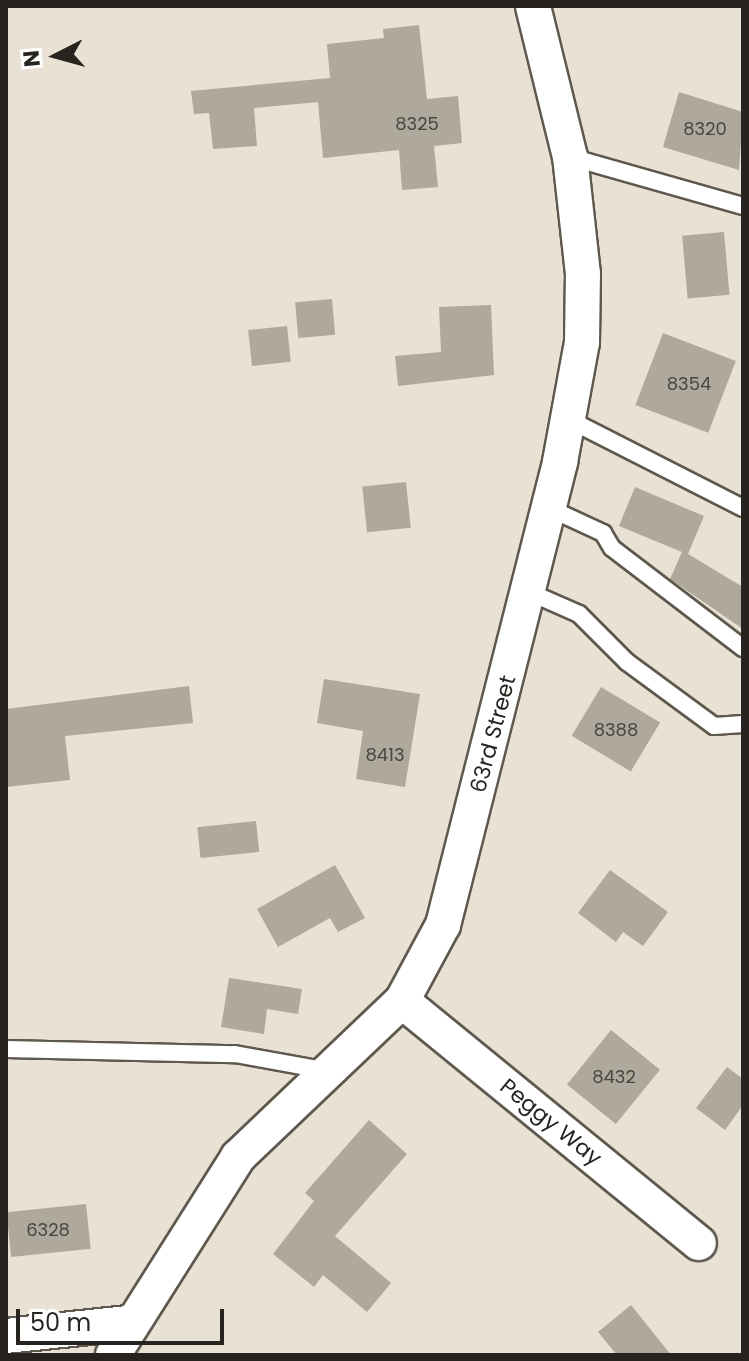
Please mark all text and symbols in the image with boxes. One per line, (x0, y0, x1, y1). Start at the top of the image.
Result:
north arrow (16, 16, 96, 96)
text: N (15, 49, 48, 68)
house number: 8325 (395, 113, 439, 135)
house number: 8320 (683, 118, 727, 140)
house number: 8354 (667, 373, 711, 395)
street label: 63rd Street (465, 672, 521, 796)
house number: 8388 (594, 719, 638, 741)
house number: 8413 (365, 744, 405, 766)
house number: 8432 (592, 1066, 636, 1088)
street label: Peggy Way (495, 1073, 607, 1171)
house number: 6328 (26, 1219, 70, 1241)
scale bar (20, 1293, 228, 1343)
text: 50 m (30, 1306, 91, 1339)

